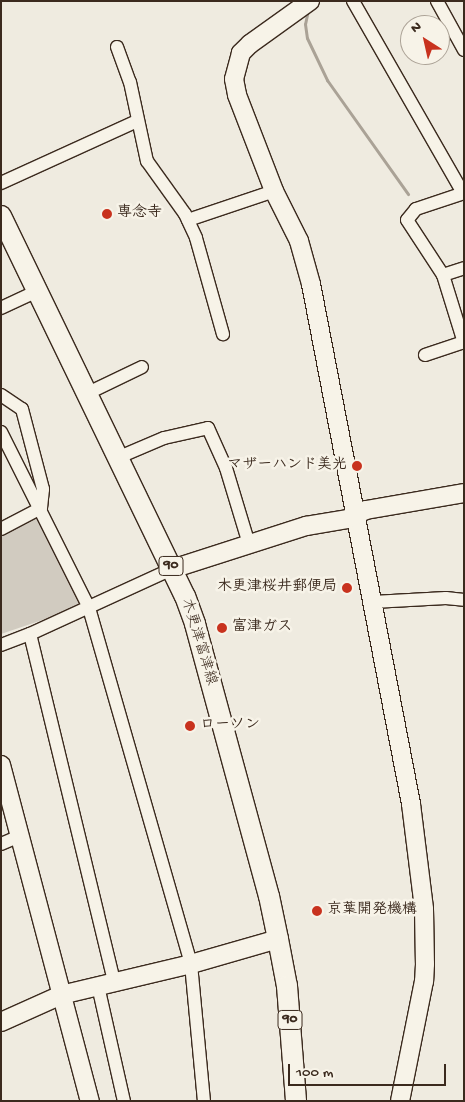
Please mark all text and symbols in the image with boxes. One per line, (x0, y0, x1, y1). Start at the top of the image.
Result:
north arrow (400, 15, 450, 65)
text: N (408, 19, 425, 38)
place label: 専念寺 (117, 205, 162, 223)
marker: 専念寺 (101, 208, 113, 220)
place label: マザーハンド美光 (227, 457, 347, 475)
marker: マザーハンド美光 (351, 460, 363, 472)
road number: 90 (158, 554, 184, 578)
place label: 木更津桜井郵便局 (217, 579, 337, 597)
marker: 木更津桜井郵便局 (341, 582, 353, 594)
street label: 木更津富津線 (176, 596, 220, 688)
place label: 富津ガス (232, 619, 292, 637)
marker: 富津ガス (216, 622, 228, 634)
place label: ローソン (200, 717, 260, 735)
marker: ローソン (184, 720, 196, 732)
place label: 京葉開発機構 (327, 902, 417, 920)
marker: 京葉開発機構 (311, 905, 323, 917)
road number: 90 (278, 1008, 302, 1032)
scale bar (290, 1054, 448, 1086)
text: 100 m (296, 1064, 333, 1082)

